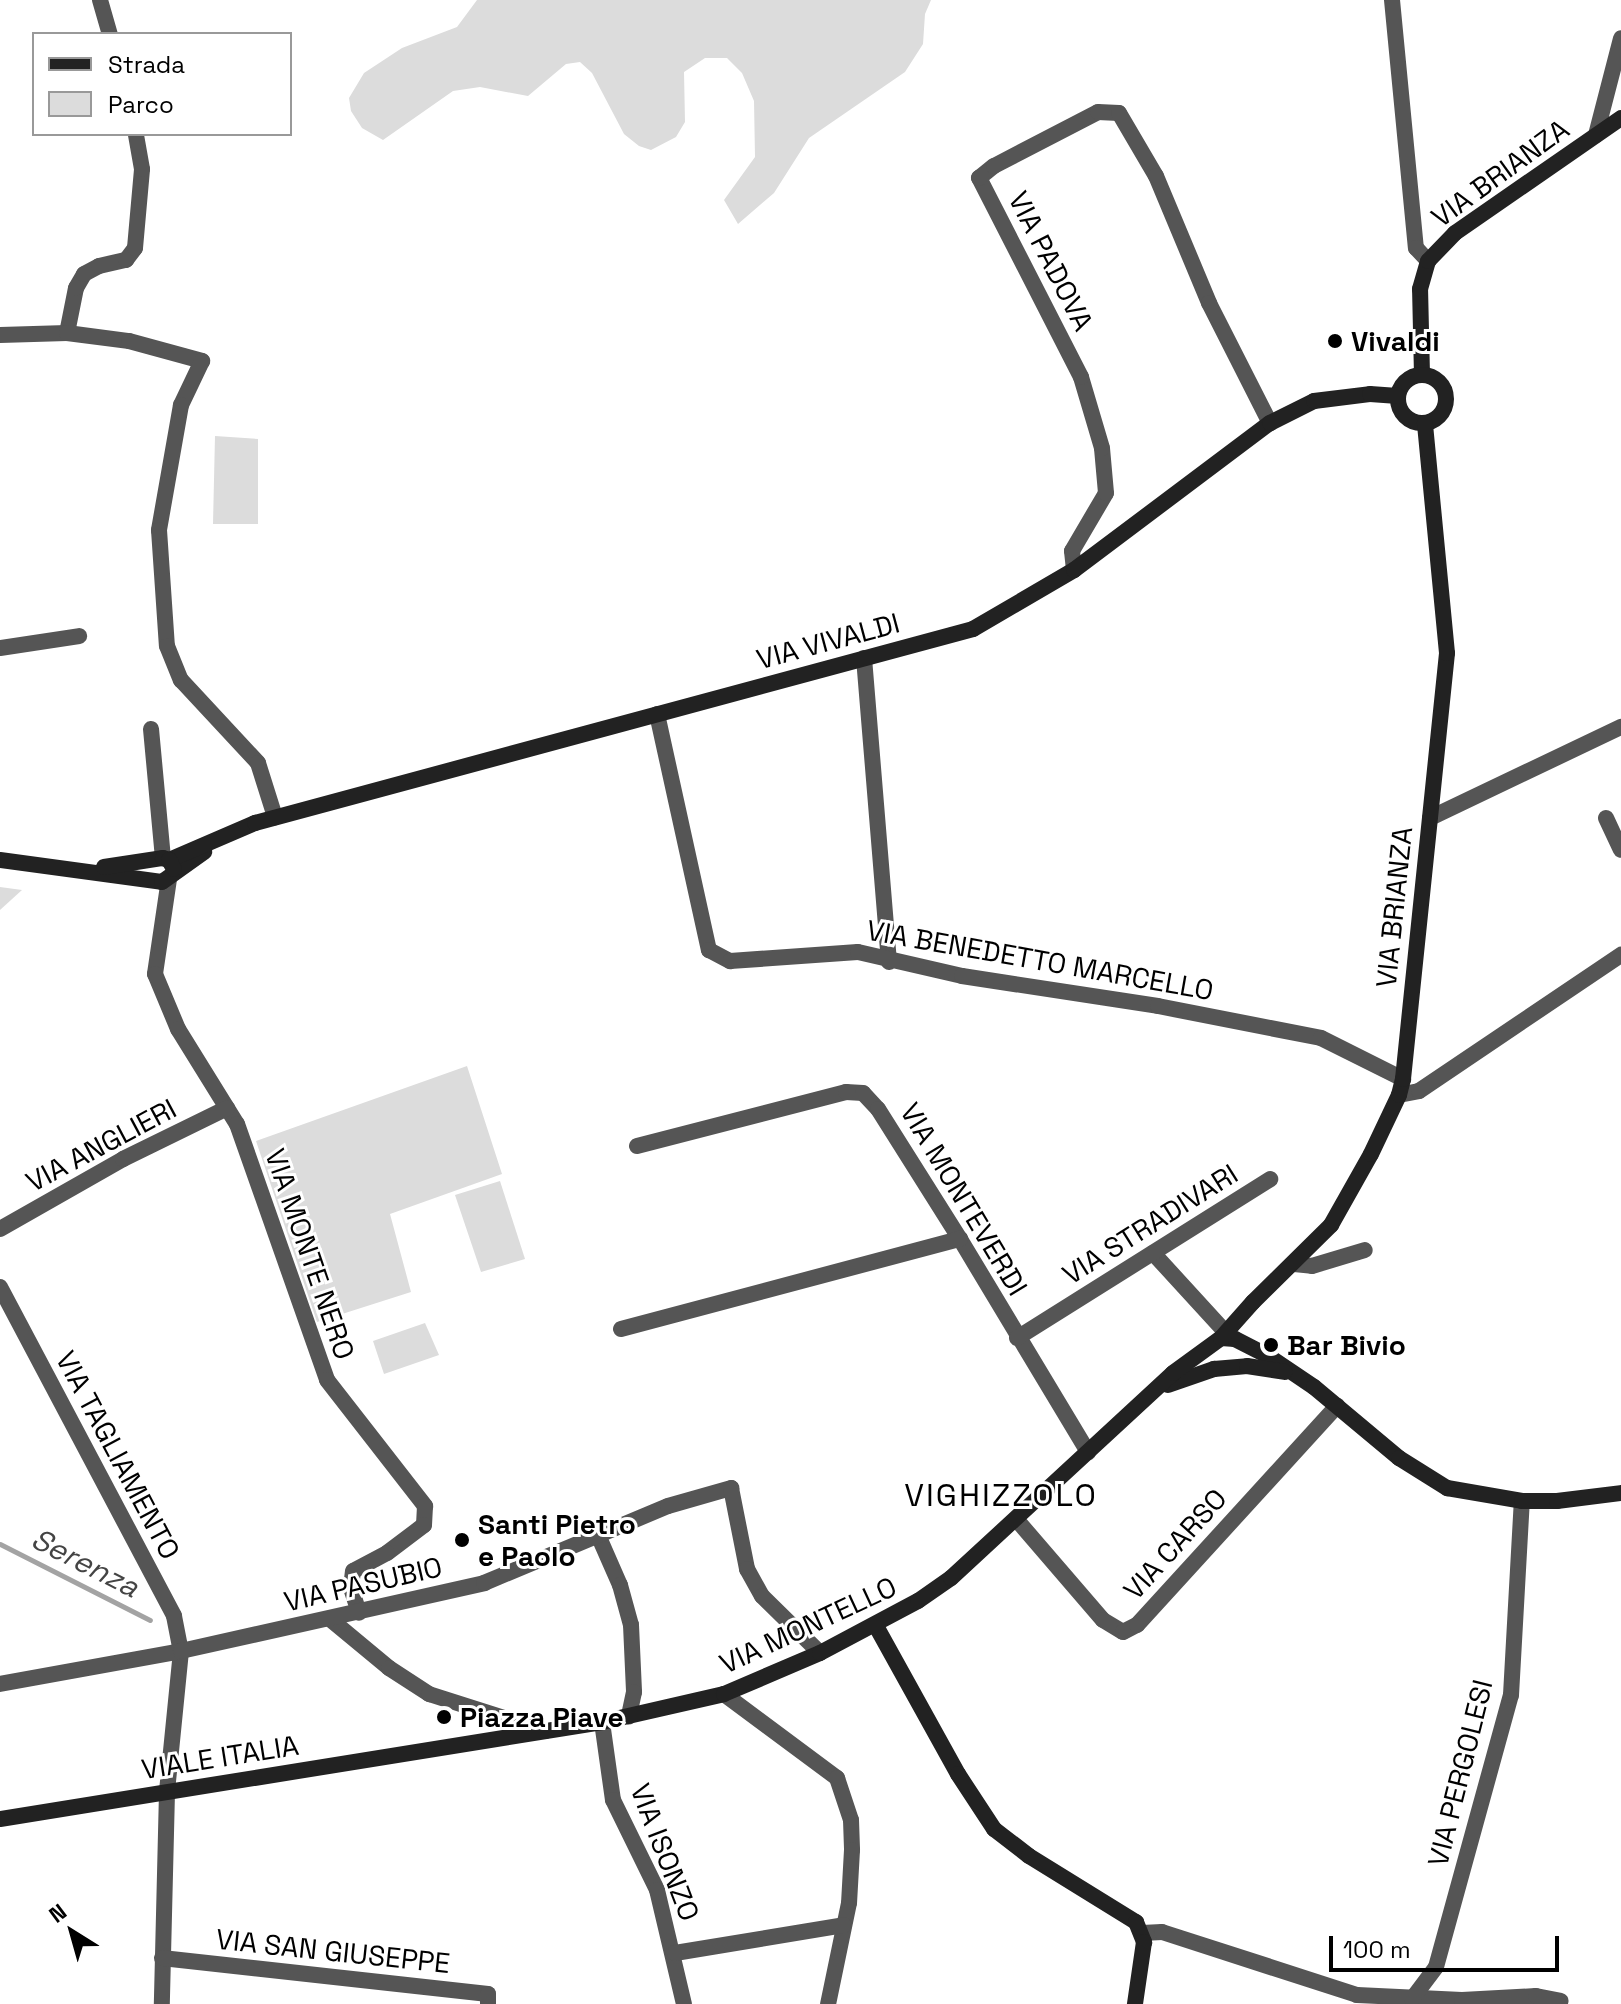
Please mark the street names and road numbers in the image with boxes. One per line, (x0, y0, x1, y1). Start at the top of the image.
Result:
street label: VIA BRIANZA (1425, 112, 1575, 234)
street label: VIA PADOVA (1001, 186, 1101, 336)
street label: VIA VIVALDI (752, 606, 904, 676)
street label: VIA BRIANZA (1369, 825, 1419, 989)
street label: VIA BENEDETTO MARCELLO (864, 913, 1216, 1007)
street label: VIA ANGLIERI (20, 1091, 182, 1199)
street label: VIA MONTEVERDI (893, 1097, 1035, 1301)
street label: VIA MONTE NERO (258, 1144, 362, 1364)
street label: VIA STRADIVARI (1056, 1157, 1244, 1291)
street label: VIA TAGLIAMENTO (49, 1345, 187, 1565)
street label: VIA CARSO (1116, 1481, 1234, 1607)
street label: VIA PASUBIO (280, 1549, 446, 1619)
street label: VIA MONTELLO (714, 1569, 902, 1681)
street label: VIA PERGOLESI (1421, 1676, 1499, 1870)
street label: VIALE ITALIA (139, 1728, 301, 1786)
street label: VIA ISONZO (623, 1778, 707, 1926)
street label: VIA SAN GIUSEPPE (214, 1922, 452, 1980)

